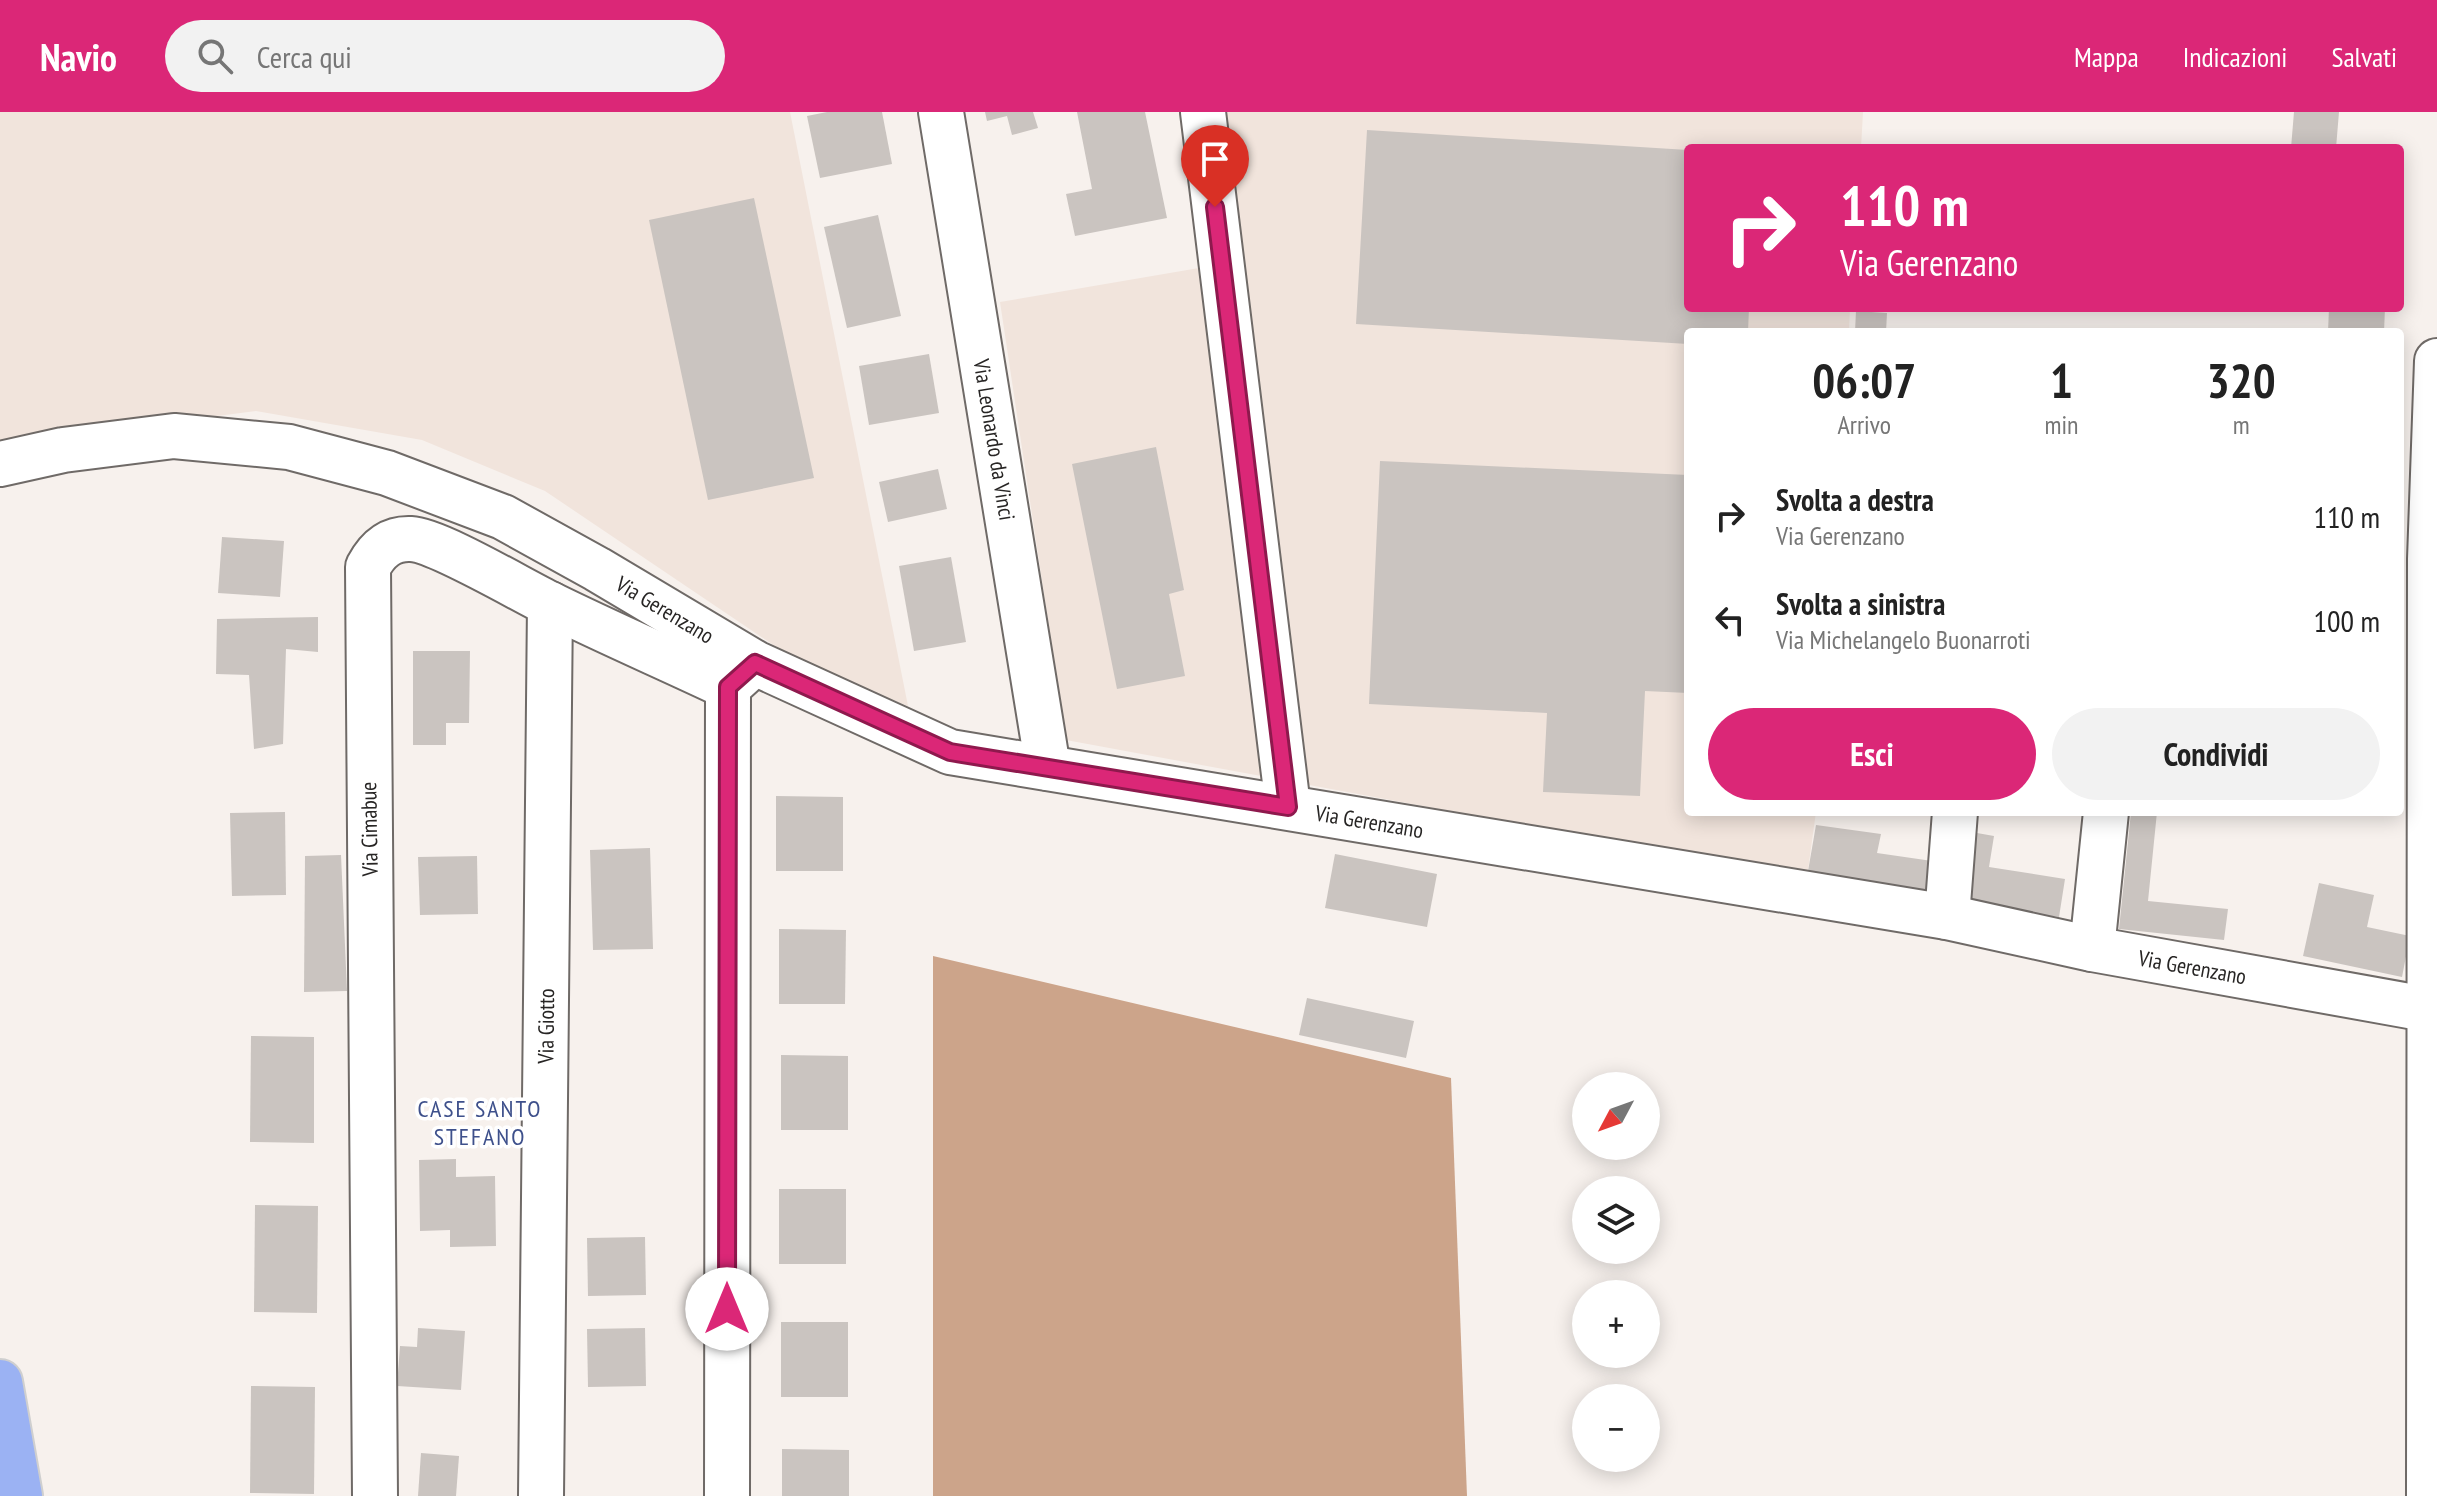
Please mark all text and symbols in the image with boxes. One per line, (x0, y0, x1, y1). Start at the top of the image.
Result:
search box (165, 20, 725, 92)
text: Navio (40, 32, 117, 81)
icon: search (193, 34, 237, 78)
text: Cerca qui (257, 37, 352, 76)
text: Mappa (2074, 38, 2139, 75)
text: Indicazioni (2183, 38, 2287, 75)
text: Salvati (2331, 38, 2397, 75)
pin (1181, 125, 1249, 207)
icon: arrive (1193, 137, 1237, 181)
text: 110 m (1840, 169, 1969, 241)
icon: right (1708, 176, 1812, 280)
text: Via Gerenzano (1840, 239, 2018, 286)
text: 06:07 (1812, 349, 1916, 411)
text: 1 (2050, 349, 2073, 411)
text: 320 (2207, 349, 2276, 411)
street label: Via Leonardo da Vinci (967, 356, 1021, 522)
text: Arrivo (1837, 408, 1891, 441)
text: min (2044, 408, 2078, 441)
text: m (2233, 408, 2250, 441)
text: Svolta a destra (1776, 480, 1934, 519)
icon: right (1708, 494, 1752, 538)
text: 110 m (2314, 497, 2380, 536)
text: Via Gerenzano (1776, 519, 1905, 552)
street label: Via Gerenzano (610, 569, 719, 649)
text: Svolta a sinistra (1776, 584, 1945, 623)
icon: left (1708, 598, 1752, 642)
text: 100 m (2314, 601, 2380, 640)
text: Via Michelangelo Buonarroti (1776, 623, 2031, 656)
button: Esci (1708, 708, 2036, 800)
button: Condividi (2052, 708, 2380, 800)
street label: Via Cimabue (354, 781, 384, 878)
street label: Via Gerenzano (1312, 799, 1425, 844)
street label: Via Gerenzano (2135, 943, 2248, 990)
street label: Via Giotto (531, 988, 560, 1065)
north arrow (1572, 1072, 1660, 1160)
map controls (1572, 1072, 1660, 1472)
district label: CASE SANTO STEFANO (418, 1093, 542, 1152)
button: layers (1572, 1176, 1660, 1264)
position arrow (685, 1267, 769, 1351)
button: + (1572, 1280, 1660, 1368)
button: − (1572, 1384, 1660, 1472)

